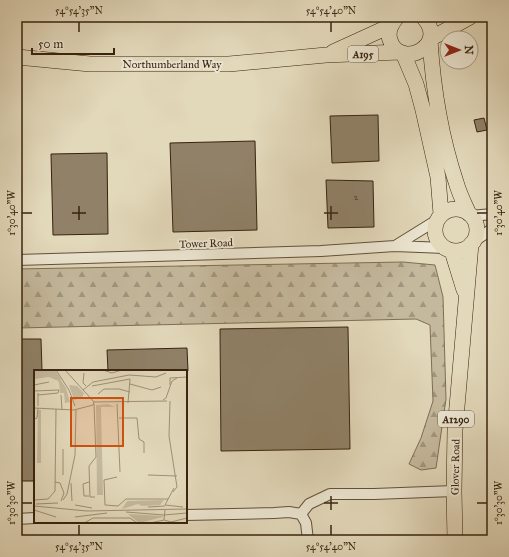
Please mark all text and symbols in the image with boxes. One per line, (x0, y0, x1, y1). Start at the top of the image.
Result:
text: 54°54'35"N (55, 5, 103, 17)
text: 54°54'40"N (306, 5, 357, 17)
scale bar (32, 30, 114, 56)
north arrow (439, 30, 479, 70)
text: 50 m (38, 37, 63, 51)
text: N (462, 45, 475, 55)
road number: A195 (348, 46, 378, 62)
street label: Northumberland Way (123, 58, 222, 71)
text: 1°30'40"W (6, 190, 18, 236)
text: 1°30'40"W (493, 190, 505, 236)
house number: 2 (354, 191, 359, 202)
street label: Tower Road (179, 236, 234, 251)
inset map (34, 370, 187, 523)
road number: A1290 (438, 411, 474, 427)
street label: Glover Road (449, 438, 462, 495)
text: 1°30'30"W (6, 481, 18, 525)
text: 1°30'30"W (493, 481, 505, 525)
text: 54°54'35"N (55, 541, 103, 553)
text: 54°54'40"N (306, 541, 357, 553)

